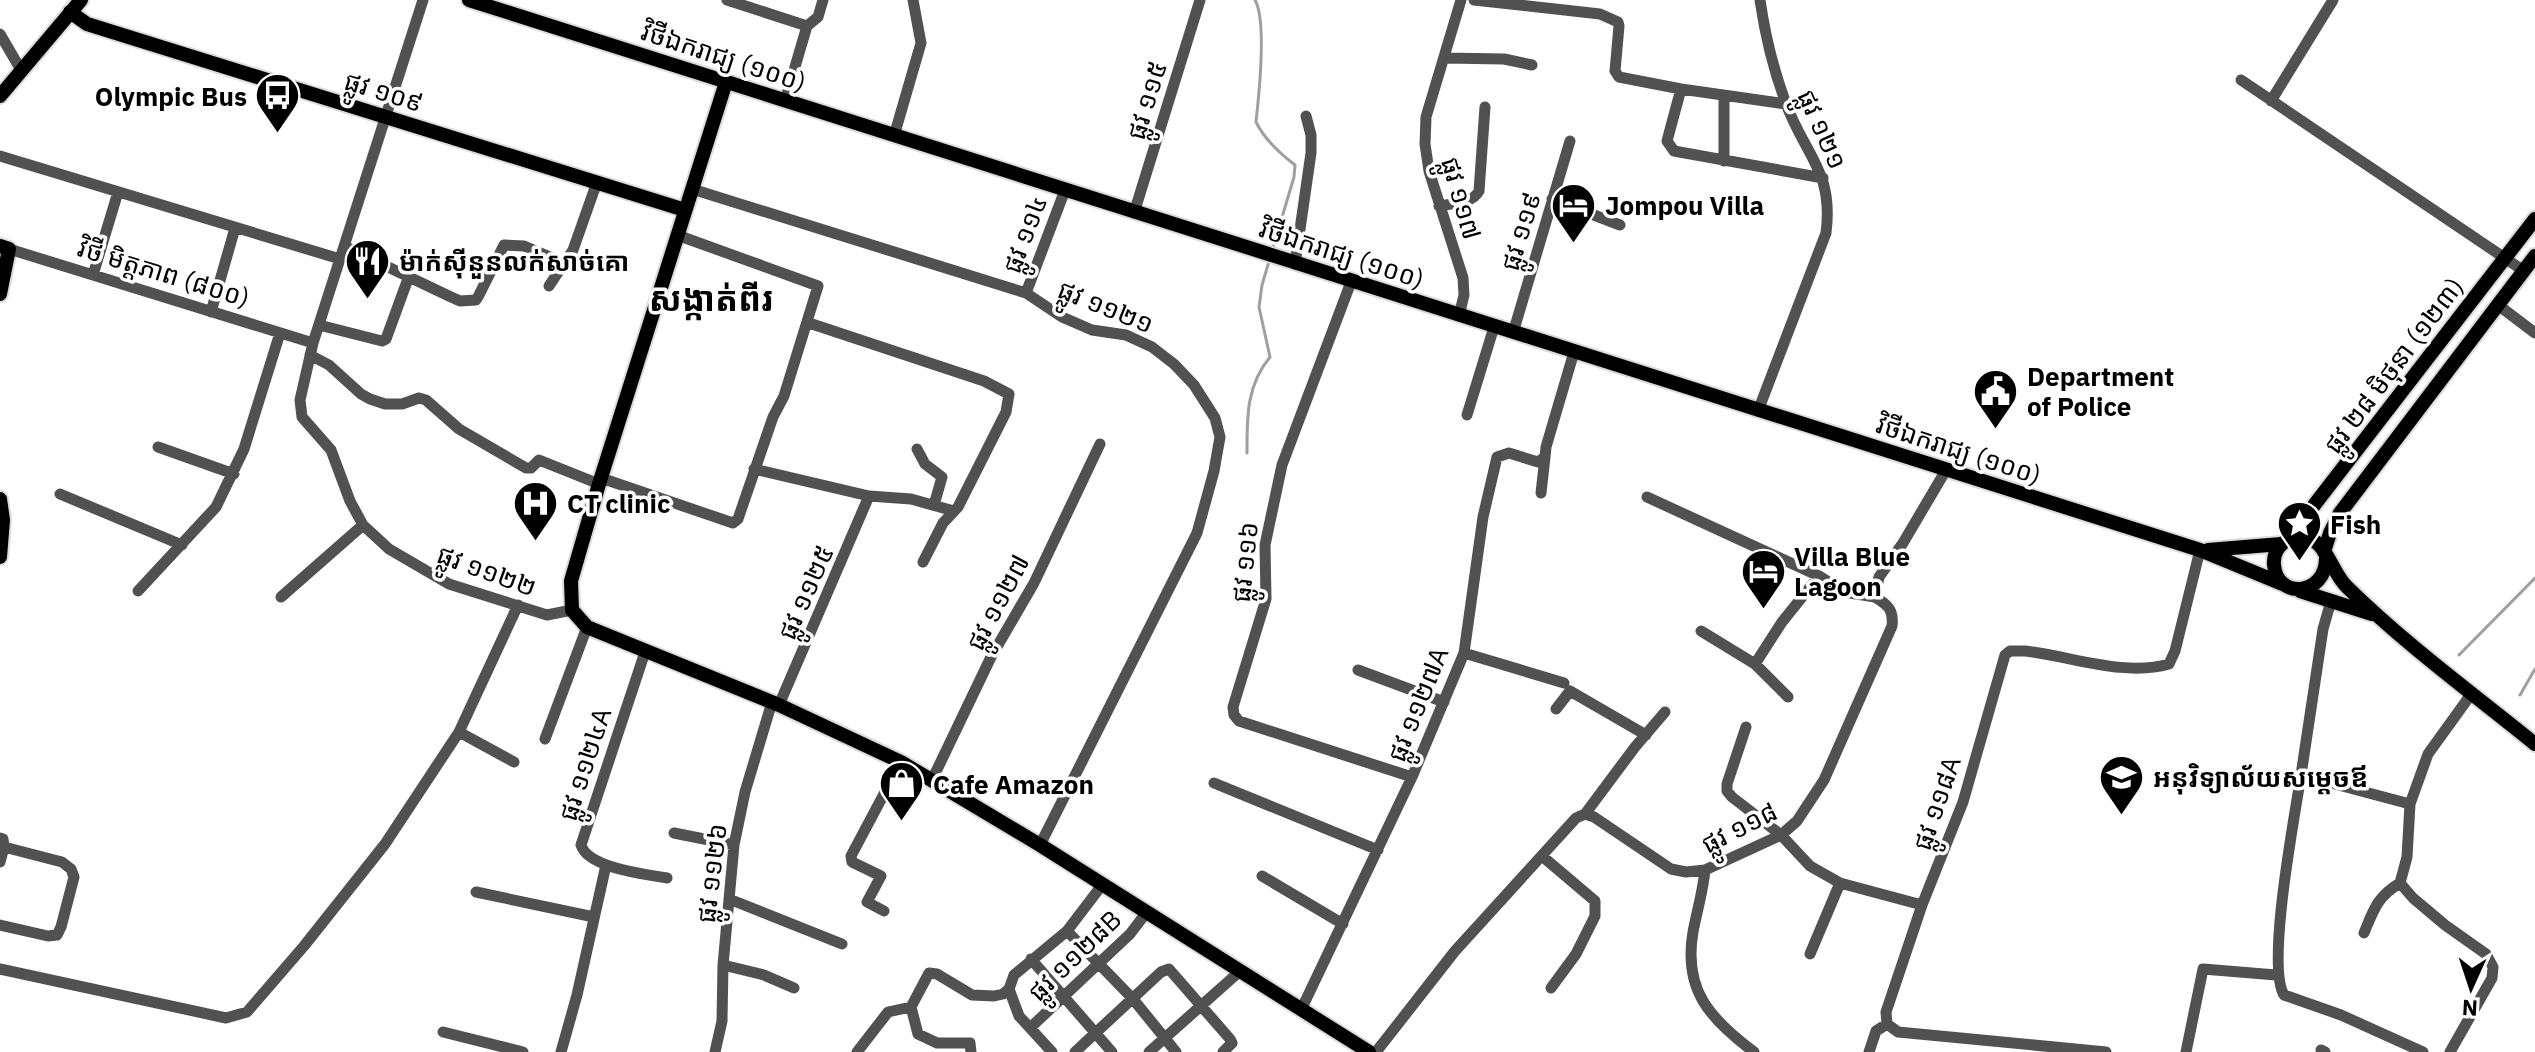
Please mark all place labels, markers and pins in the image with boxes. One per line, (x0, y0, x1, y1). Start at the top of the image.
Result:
bus stop icon: Olympic Bus (254, 72, 302, 135)
place label: Olympic Bus (95, 79, 247, 113)
hotel icon: Jompou Villa (1550, 181, 1598, 244)
place label: Jompou Villa (1605, 188, 1764, 222)
restaurant icon: ម៉ាក់សុីនួនលក់សាច់គោ (344, 237, 392, 300)
place label: ម៉ាក់សុីនួនលក់សាច់គោ (399, 244, 629, 279)
place label: Department of Police (2027, 359, 2174, 423)
public building icon: Department of Police (1972, 367, 2020, 430)
hospital icon: CT clinic (512, 479, 560, 542)
place label: CT clinic (567, 486, 670, 520)
place icon: Fish (2275, 500, 2323, 563)
place label: Fish (2330, 507, 2381, 541)
place label: Villa Blue Lagoon (1794, 539, 1910, 603)
hotel icon: Villa Blue Lagoon (1739, 547, 1787, 610)
school or university icon: អនុវិទ្យាល័យសម្តេចឪ (2098, 753, 2146, 816)
shop icon: Cafe Amazon (878, 760, 926, 823)
place label: អនុវិទ្យាល័យសម្តេចឪ (2153, 760, 2368, 795)
place label: Cafe Amazon (933, 767, 1094, 801)

